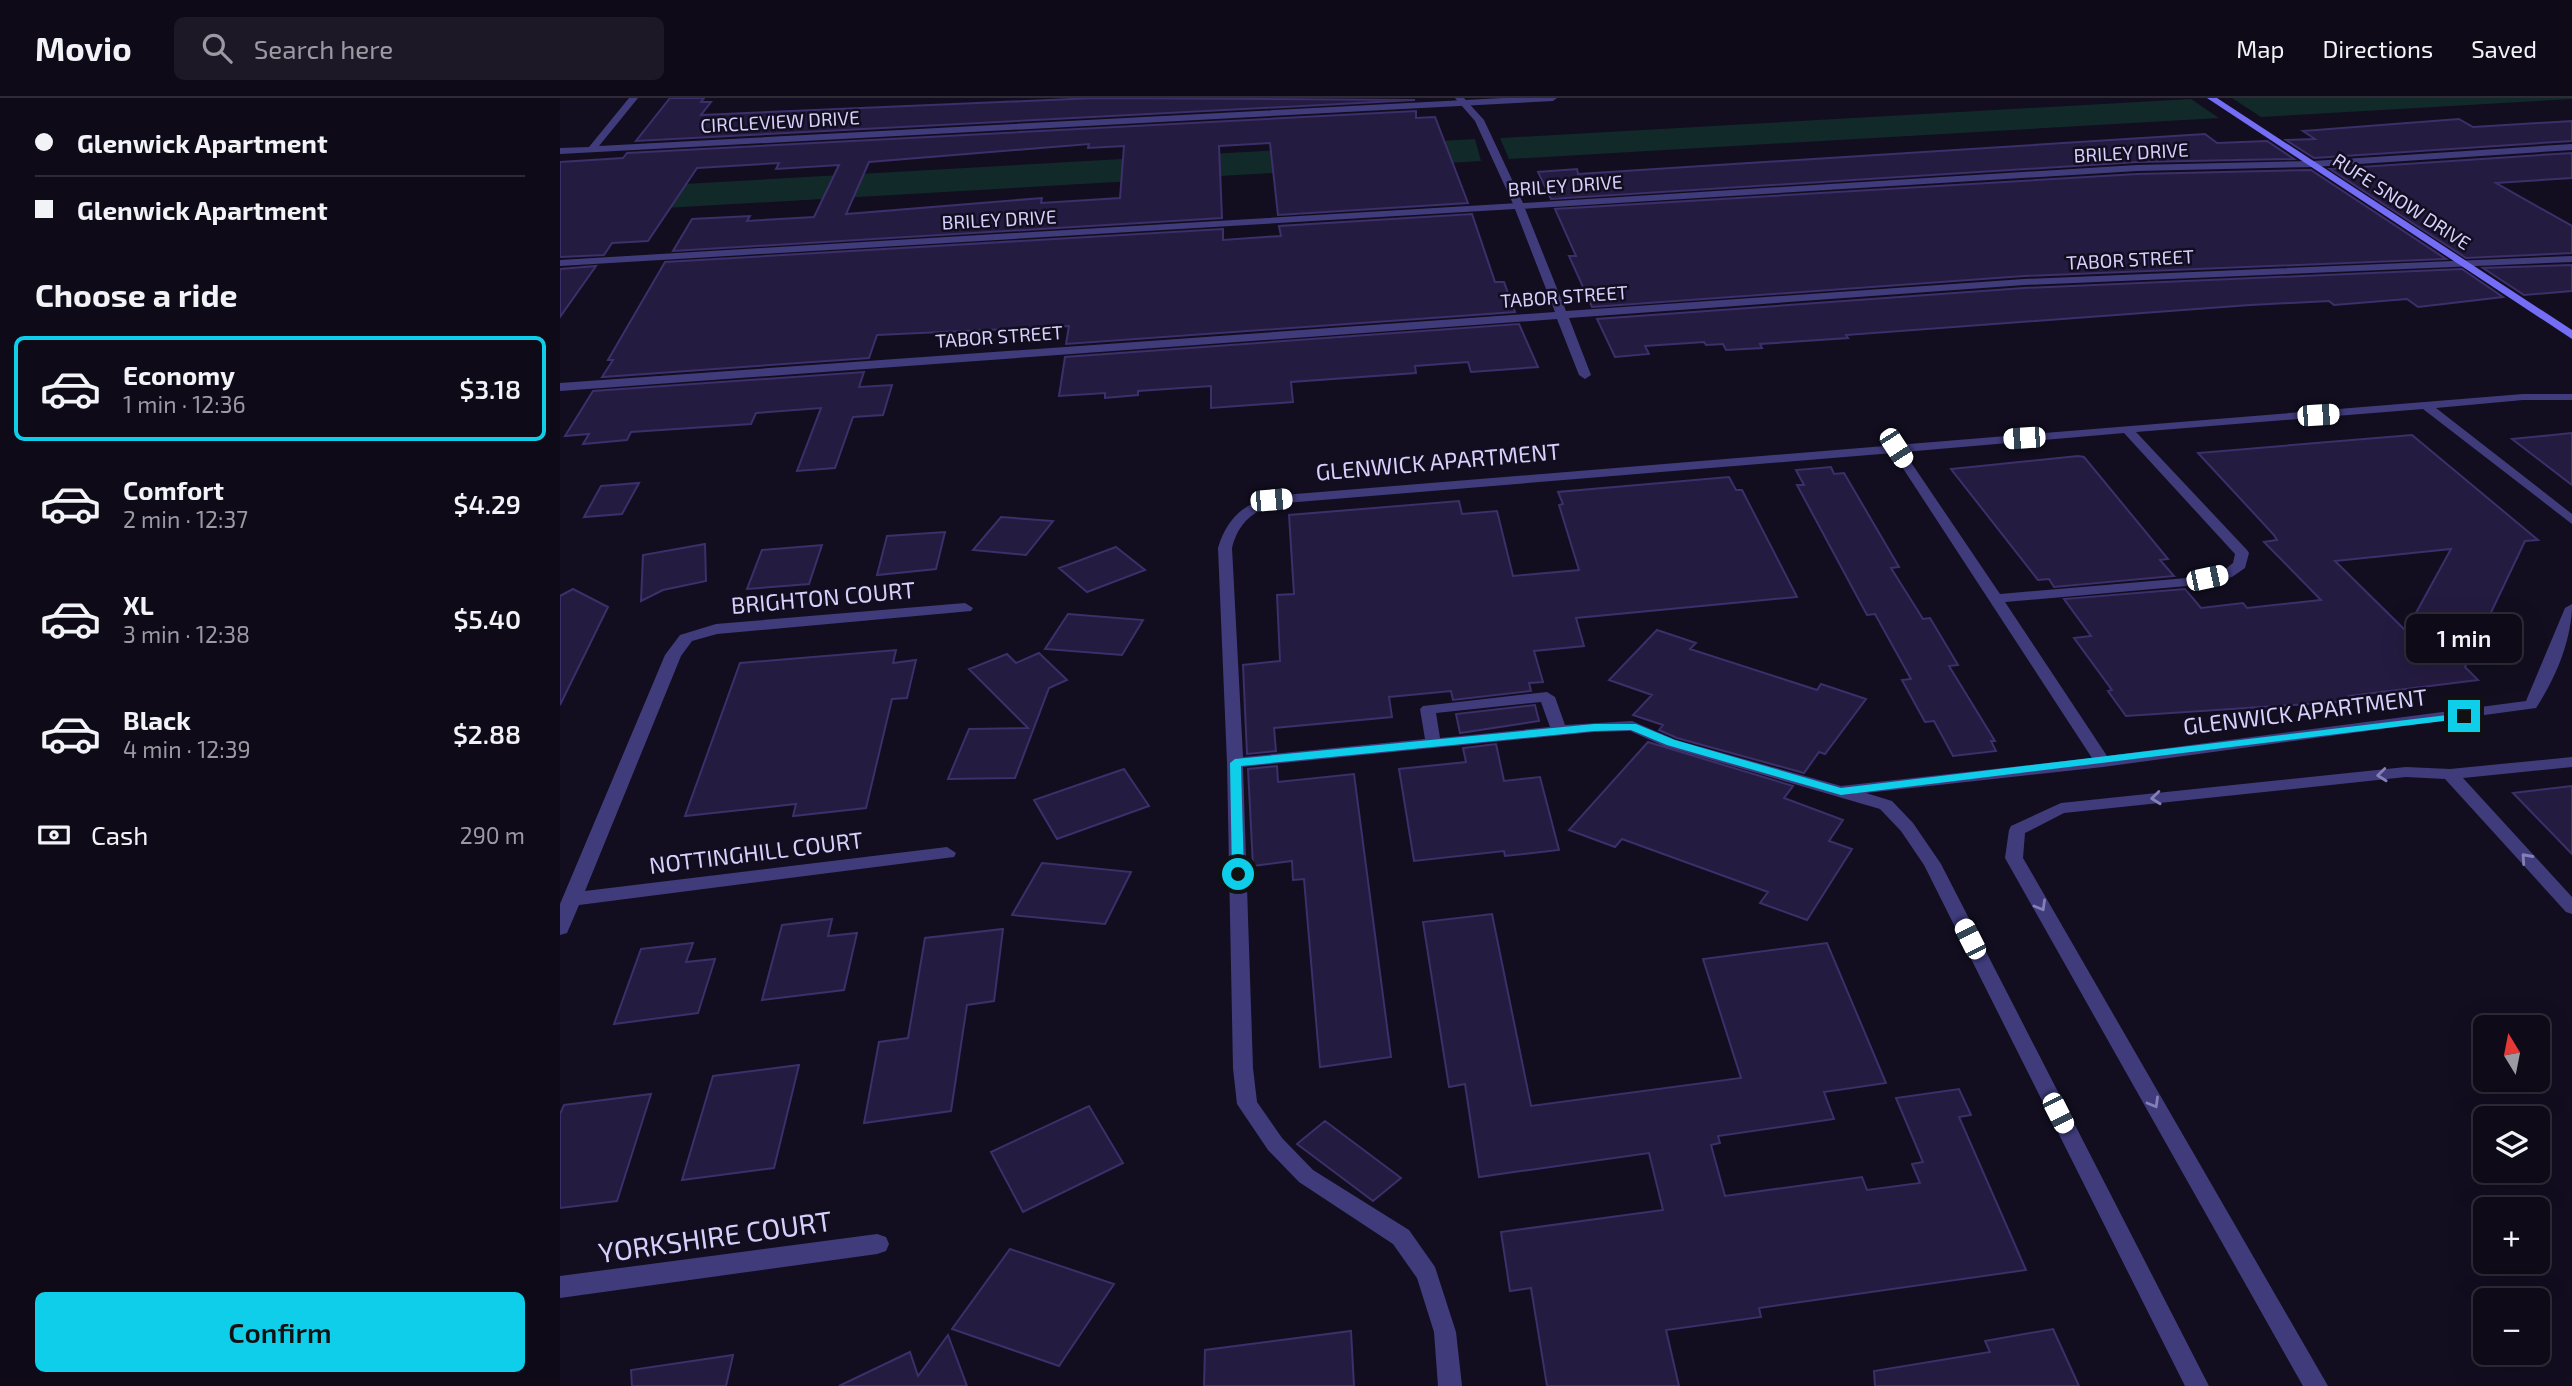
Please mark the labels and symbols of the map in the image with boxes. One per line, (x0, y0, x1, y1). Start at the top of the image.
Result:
street label: CIRCLEVIEW DRIVE (700, 105, 860, 137)
street label: BRILEY DRIVE (2073, 138, 2189, 166)
street label: RUFE SNOW DRIVE (2329, 148, 2475, 254)
street label: BRILEY DRIVE (1507, 170, 1623, 200)
street label: BRILEY DRIVE (941, 205, 1057, 233)
street label: TABOR STREET (2066, 244, 2194, 274)
street label: TABOR STREET (1499, 280, 1629, 312)
street label: TABOR STREET (934, 320, 1064, 352)
car (2297, 403, 2340, 427)
car (1876, 425, 1917, 471)
car (2003, 426, 2046, 450)
street label: GLENWICK APARTMENT (1314, 436, 1562, 486)
car (1250, 488, 1293, 512)
car (2185, 563, 2230, 593)
street label: BRIGHTON COURT (730, 575, 916, 619)
callout: 1 min (2406, 614, 2522, 664)
street label: GLENWICK APARTMENT (2181, 682, 2429, 740)
route end (2448, 700, 2480, 732)
one-way arrow (2376, 767, 2387, 782)
one-way arrow (2150, 791, 2161, 806)
street label: NOTTINGHILL COURT (648, 825, 864, 879)
one-way arrow (2522, 853, 2534, 866)
route start (1222, 858, 1254, 890)
one-way arrow (2033, 898, 2046, 911)
car (1952, 916, 1989, 962)
north arrow (2473, 1015, 2550, 1092)
car (2040, 1090, 2077, 1136)
one-way arrow (2146, 1096, 2159, 1109)
street label: YORKSHIRE COURT (596, 1203, 834, 1269)

